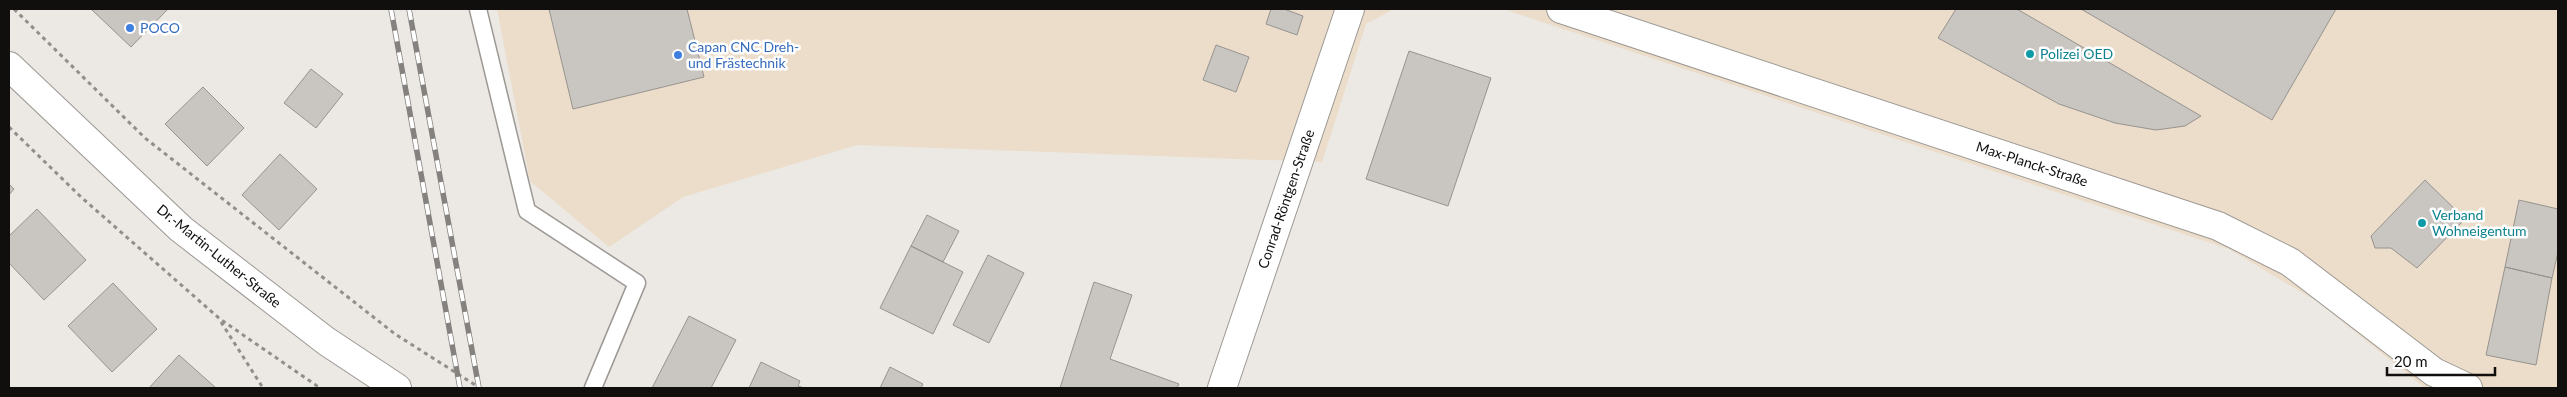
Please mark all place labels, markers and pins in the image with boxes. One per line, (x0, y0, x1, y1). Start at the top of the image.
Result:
place label: POCO (140, 19, 180, 36)
marker: POCO (124, 22, 136, 34)
place label: Capan CNC Dreh- und Frästechnik (688, 38, 799, 71)
place label: Polizei OED (2040, 45, 2113, 62)
marker: Polizei OED (2024, 48, 2036, 60)
marker: Capan CNC Dreh- und Frästechnik (672, 49, 684, 61)
place label: Verband Wohneigentum (2432, 206, 2527, 239)
marker: Verband Wohneigentum (2416, 217, 2428, 229)

